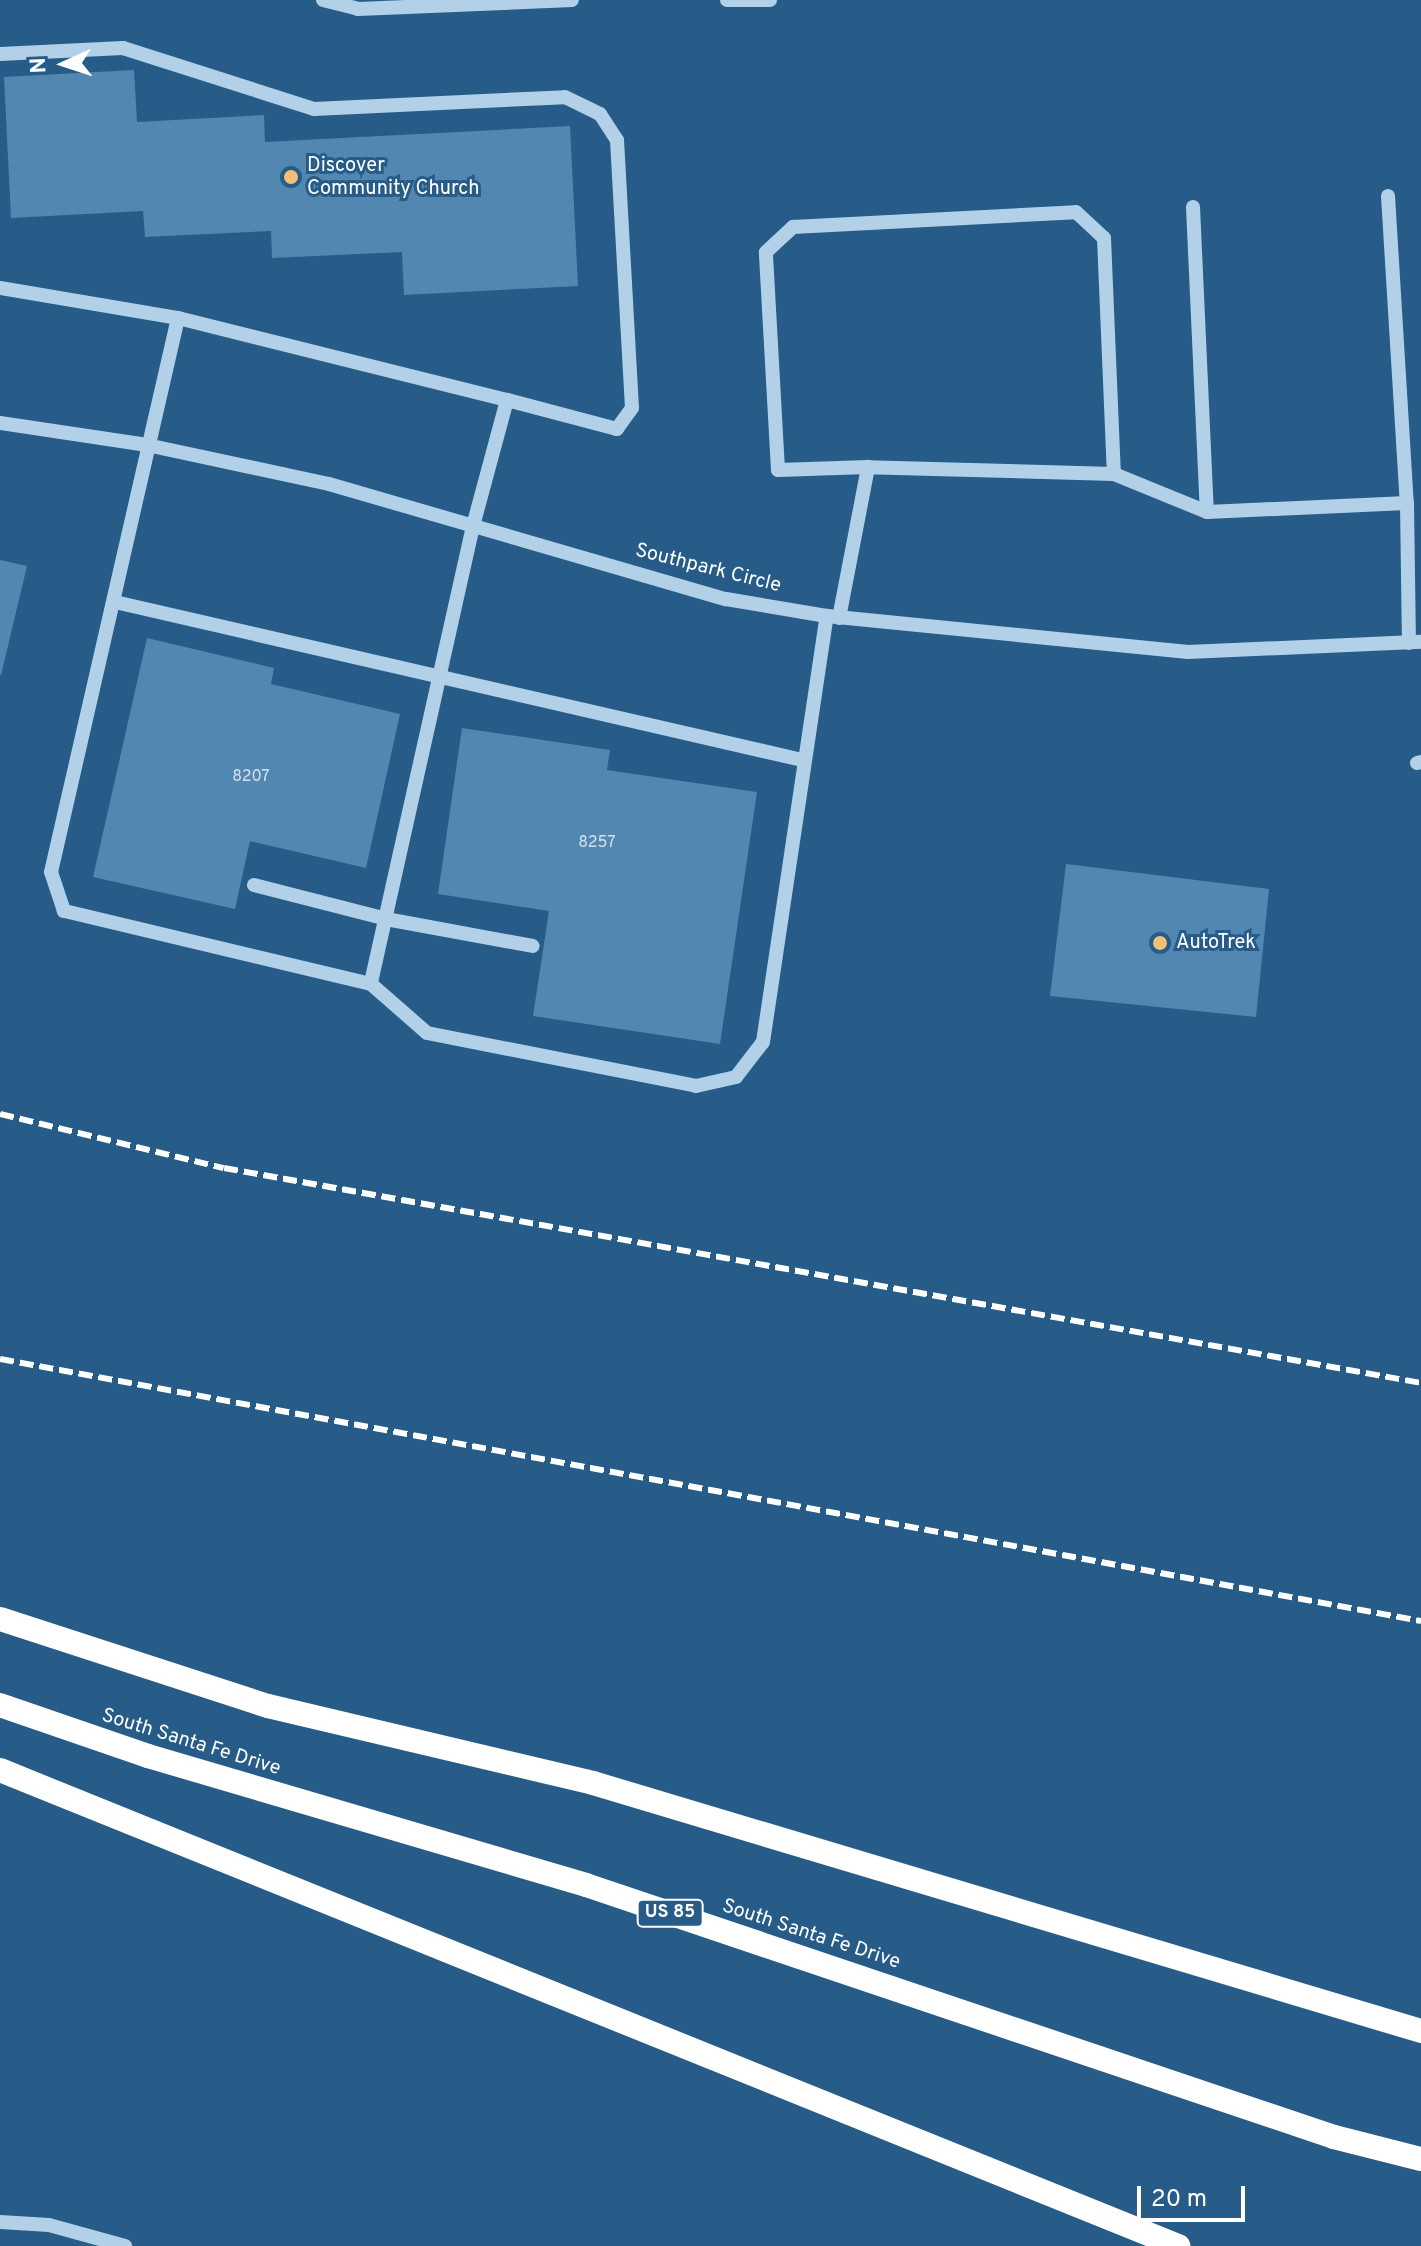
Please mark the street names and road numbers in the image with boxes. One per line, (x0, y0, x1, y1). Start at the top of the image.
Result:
street label: Southpark Circle (633, 539, 783, 599)
street label: South Santa Fe Drive (99, 1704, 283, 1782)
street label: South Santa Fe Drive (719, 1895, 903, 1975)
road number: US 85 (636, 1899, 704, 1927)

